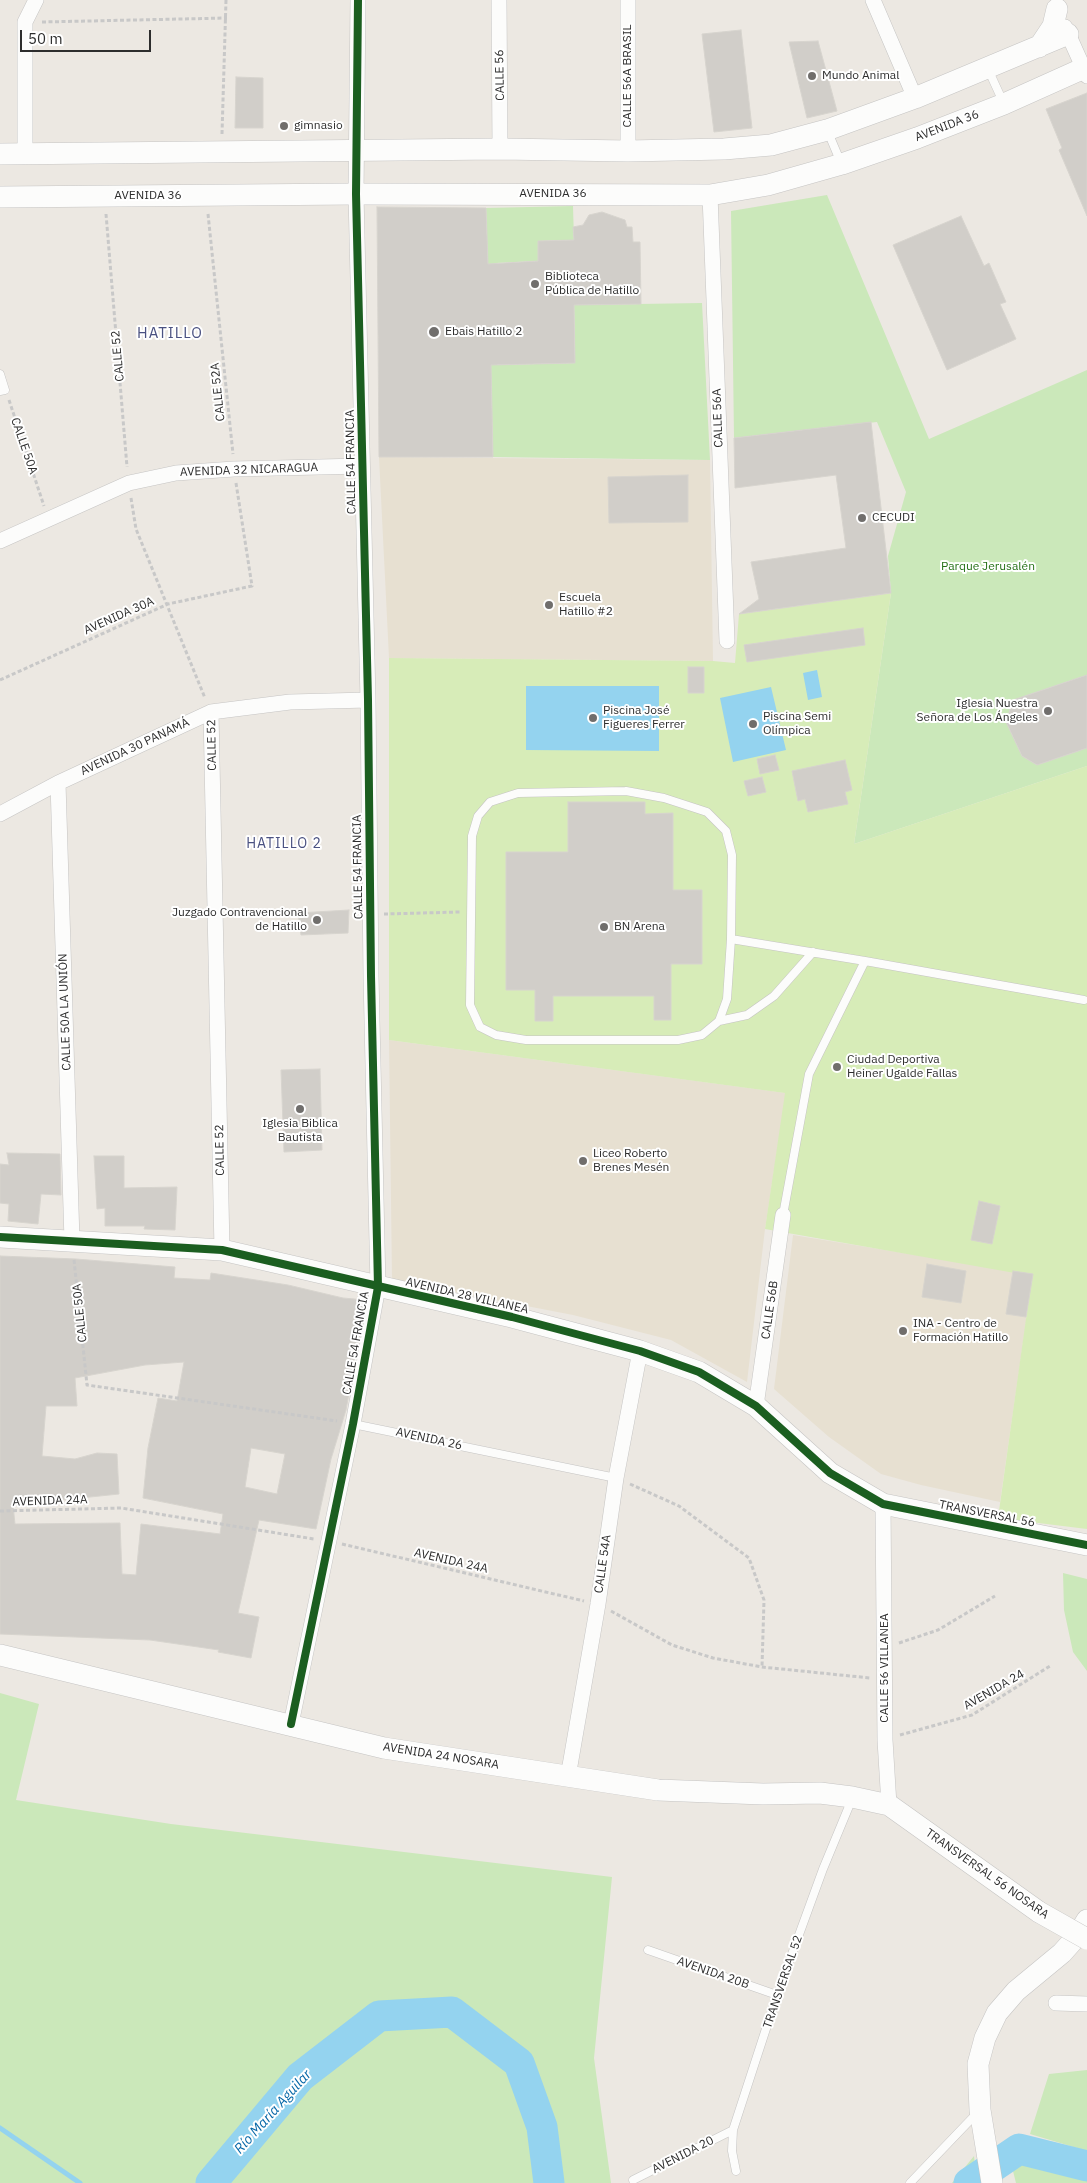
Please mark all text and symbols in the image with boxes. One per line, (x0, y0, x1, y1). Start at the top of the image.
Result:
scale bar (22, 20, 154, 52)
street label: CALLE 56A BRASIL (621, 25, 635, 127)
text: 50 m (28, 29, 63, 48)
street label: CALLE 56 (492, 49, 508, 101)
place label: Mundo Animal (822, 69, 900, 83)
marker: Mundo Animal (806, 70, 818, 82)
street label: AVENIDA 36 (913, 107, 981, 145)
place label: gimnasio (294, 119, 343, 133)
marker: gimnasio (278, 120, 290, 132)
street label: AVENIDA 36 (519, 187, 587, 201)
street label: AVENIDA 36 (114, 189, 182, 203)
place label: Biblioteca Pública de Hatillo (545, 270, 639, 298)
marker: Biblioteca Pública de Hatillo (529, 278, 541, 290)
district label: HATILLO (136, 325, 204, 343)
marker: Ebais Hatillo 2 (427, 325, 441, 339)
place label: Ebais Hatillo 2 (445, 325, 522, 339)
street label: CALLE 52 (109, 330, 127, 382)
street label: CALLE 52A (208, 362, 228, 422)
street label: CALLE 56A (710, 388, 726, 448)
street label: CALLE 54 FRANCIA (343, 410, 359, 514)
street label: CALLE 50A (8, 416, 40, 476)
street label: AVENIDA 32 NICARAGUA (180, 460, 318, 480)
place label: CECUDI (872, 511, 915, 525)
marker: CECUDI (856, 512, 868, 524)
park label: Parque Jerusalén (941, 560, 1035, 574)
place label: Escuela Hatillo #2 (559, 591, 613, 619)
street label: AVENIDA 30A (82, 594, 156, 638)
marker: Escuela Hatillo #2 (543, 599, 555, 611)
place label: Iglesia Nuestra Señora de Los Ángeles (917, 697, 1038, 725)
place label: Piscina José Figueres Ferrer (603, 704, 685, 732)
marker: Iglesia Nuestra Señora de Los Ángeles (1042, 705, 1054, 717)
place label: Piscina Semi Olímpica (763, 710, 831, 738)
marker: Piscina José Figueres Ferrer (587, 712, 599, 724)
street label: AVENIDA 30 PANAMÁ (78, 715, 192, 779)
marker: Piscina Semi Olímpica (747, 718, 759, 730)
street label: CALLE 52 (204, 719, 220, 771)
street label: CALLE 54 FRANCIA (350, 815, 366, 919)
district label: HATILLO 2 (245, 836, 323, 852)
place label: Juzgado Contravencional de Hatillo (172, 906, 307, 934)
marker: Juzgado Contravencional de Hatillo (311, 914, 323, 926)
place label: BN Arena (614, 920, 665, 934)
marker: BN Arena (598, 921, 610, 933)
street label: CALLE 50A LA UNIÓN (56, 953, 74, 1071)
place label: Ciudad Deportiva Heiner Ugalde Fallas (847, 1053, 957, 1081)
marker: Ciudad Deportiva Heiner Ugalde Fallas (831, 1061, 843, 1073)
marker: Iglesia Biblica Bautista (294, 1103, 306, 1115)
place label: Iglesia Biblica Bautista (262, 1117, 338, 1145)
street label: CALLE 52 (212, 1124, 228, 1176)
place label: Liceo Roberto Brenes Mesén (593, 1147, 669, 1175)
marker: Liceo Roberto Brenes Mesén (577, 1155, 589, 1167)
street label: AVENIDA 28 VILLANEA (404, 1275, 530, 1317)
street label: CALLE 56B (759, 1280, 781, 1340)
street label: CALLE 50A (70, 1283, 90, 1343)
street label: CALLE 54 FRANCIA (340, 1290, 372, 1396)
place label: INA - Centro de Formación Hatillo (913, 1317, 1008, 1345)
marker: INA - Centro de Formación Hatillo (897, 1325, 909, 1337)
street label: AVENIDA 26 (394, 1425, 464, 1453)
street label: AVENIDA 24A (12, 1492, 88, 1510)
street label: TRANSVERSAL 56 (938, 1498, 1036, 1530)
street label: CALLE 54A (592, 1534, 614, 1594)
street label: AVENIDA 24A (413, 1546, 489, 1576)
street label: CALLE 56 VILLANEA (878, 1613, 892, 1723)
street label: AVENIDA 24 (961, 1667, 1027, 1713)
street label: AVENIDA 24 NOSARA (382, 1740, 500, 1772)
street label: TRANSVERSAL 56 NOSARA (922, 1826, 1052, 1922)
street label: TRANSVERSAL 52 (760, 1934, 806, 2030)
street label: AVENIDA 20B (675, 1954, 751, 1992)
water label: Río María Aguilar (231, 2067, 315, 2157)
street label: AVENIDA 20 (650, 2133, 716, 2177)

